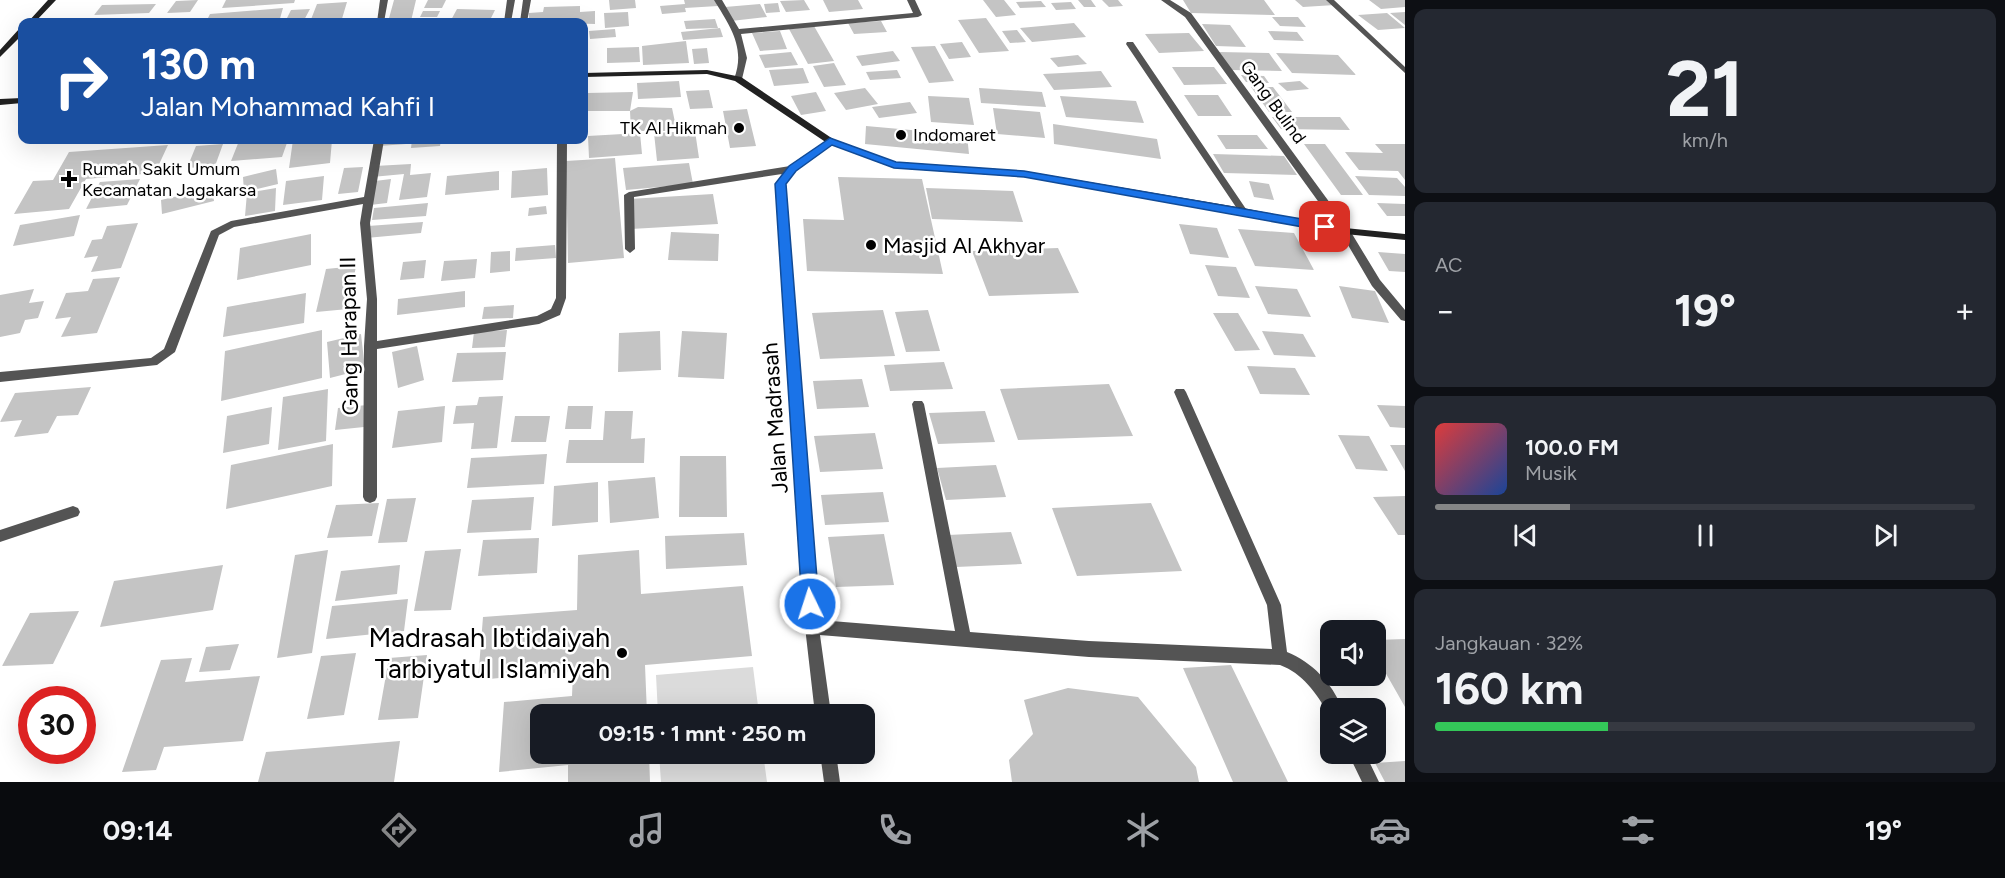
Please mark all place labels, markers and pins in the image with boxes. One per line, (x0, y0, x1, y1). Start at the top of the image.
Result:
place label: TK Al Hikmah (620, 117, 727, 139)
marker: TK Al Hikmah (732, 121, 746, 135)
place label: Indomaret (913, 124, 996, 146)
marker: Indomaret (894, 128, 908, 142)
place label: Rumah Sakit Umum Kecamatan Jagakarsa (82, 158, 256, 201)
marker: Rumah Sakit Umum Kecamatan Jagakarsa (60, 170, 78, 188)
pin (1299, 201, 1350, 252)
place label: Masjid Al Akhyar (883, 232, 1046, 259)
marker: Masjid Al Akhyar (864, 238, 878, 252)
place label: Madrasah Ibtidaiyah Tarbiyatul Islamiyah (368, 621, 610, 685)
marker: Madrasah Ibtidaiyah Tarbiyatul Islamiyah (615, 646, 629, 660)

